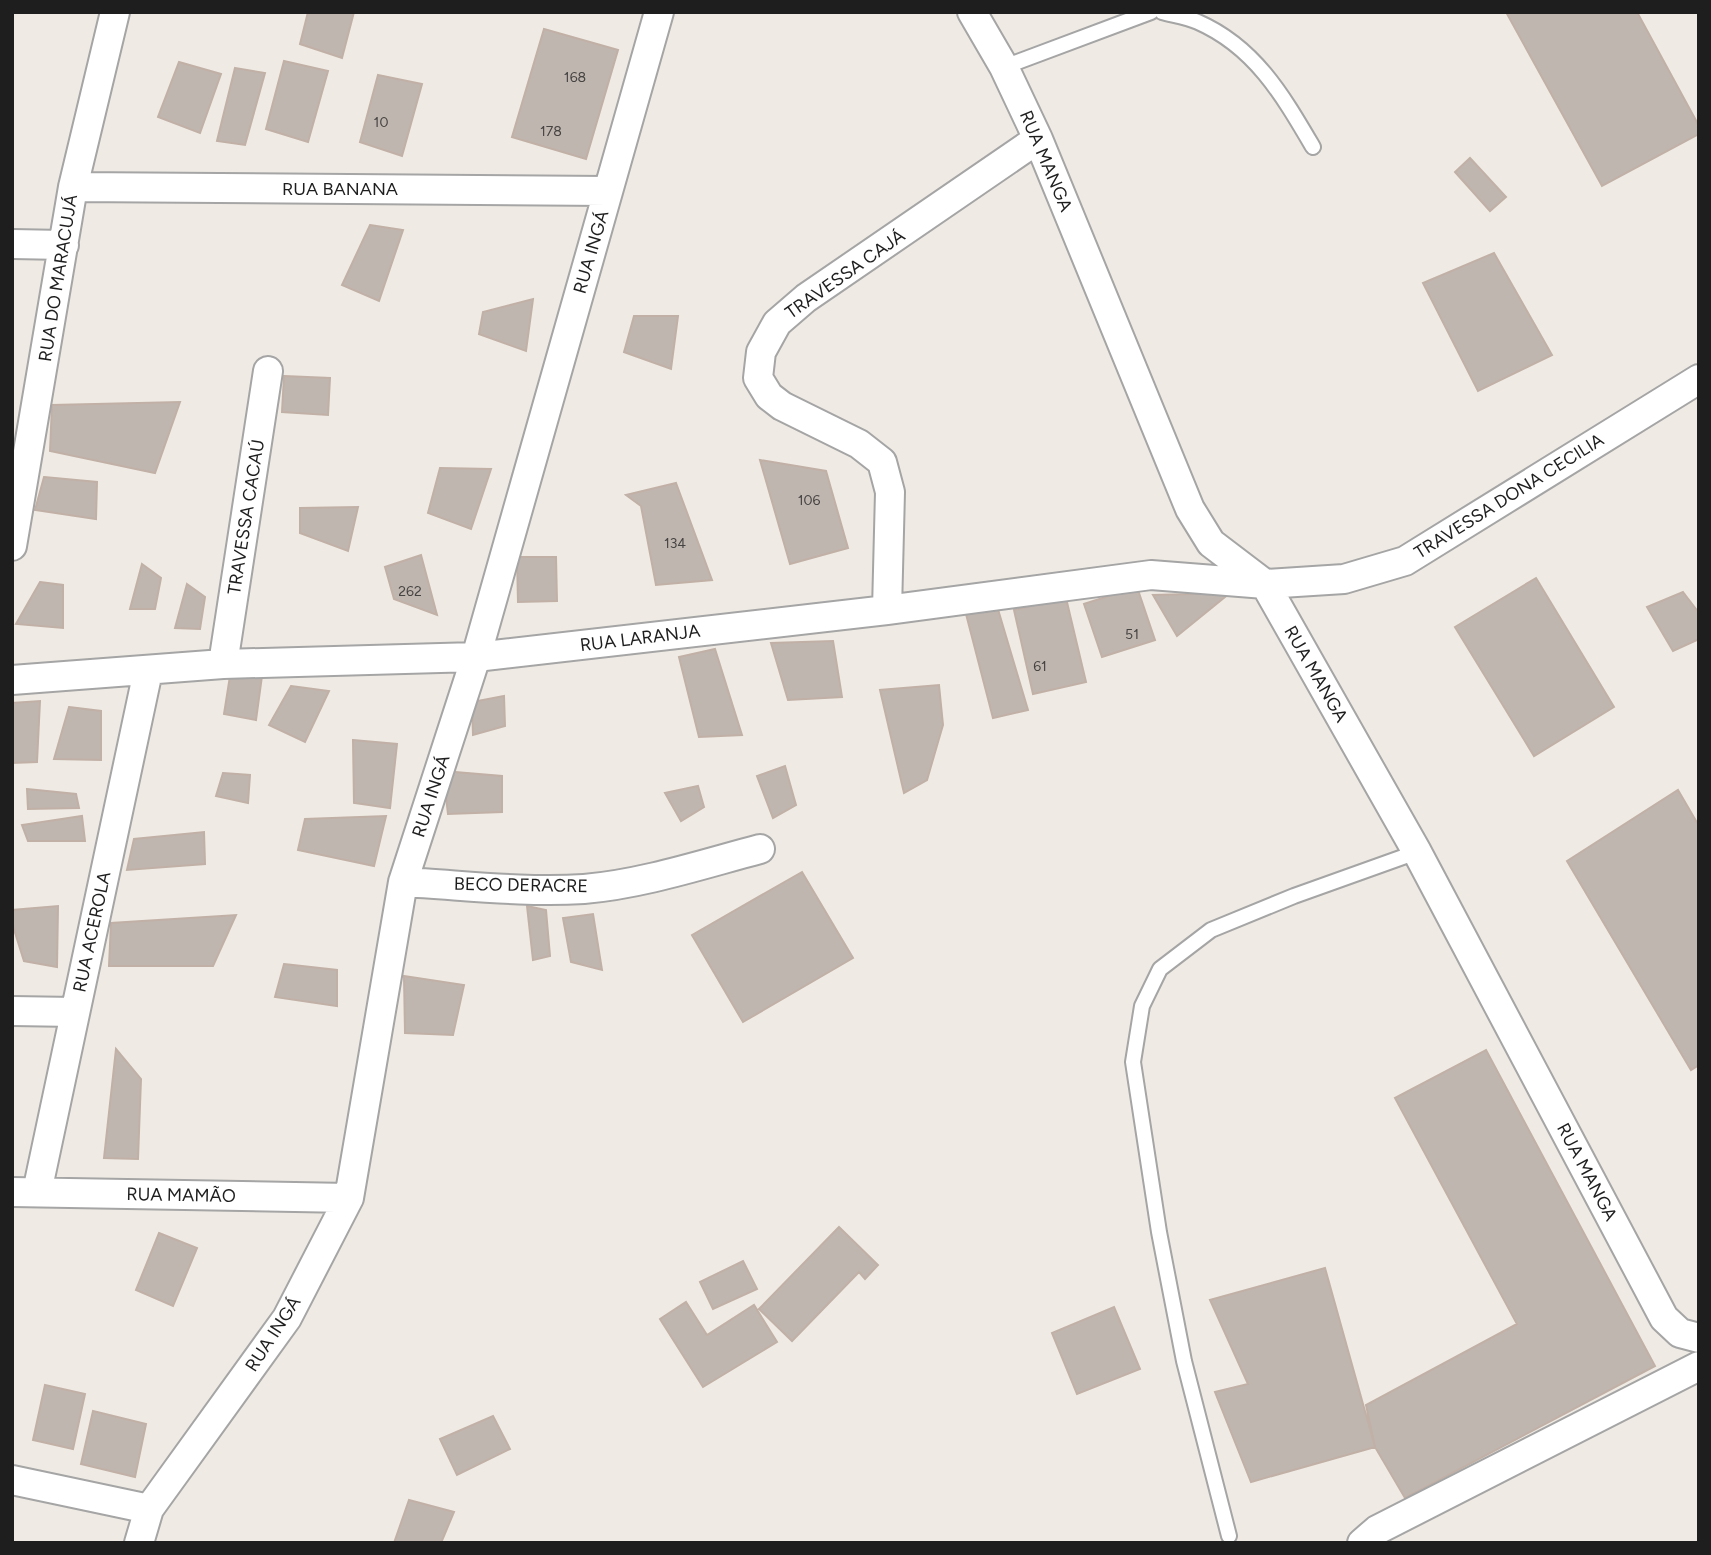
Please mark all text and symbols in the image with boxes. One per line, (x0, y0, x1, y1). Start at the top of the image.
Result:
house number: 168 (564, 69, 586, 86)
street label: RUA MANGA (1015, 107, 1077, 215)
house number: 10 (374, 114, 388, 131)
house number: 178 (540, 123, 562, 140)
street label: RUA BANANA (282, 178, 398, 200)
street label: RUA DO MARACUJÁ (34, 193, 82, 363)
street label: RUA INGÁ (569, 208, 613, 296)
street label: TRAVESSA CAJÁ (781, 225, 909, 323)
street label: TRAVESSA DONA CECILIA (1410, 429, 1608, 563)
street label: TRAVESSA CACAÚ (223, 438, 269, 596)
house number: 106 (798, 492, 820, 509)
house number: 134 (664, 535, 686, 552)
house number: 262 (398, 583, 422, 600)
street label: RUA LARANJA (579, 620, 701, 656)
street label: RUA MANGA (1280, 622, 1352, 726)
house number: 51 (1125, 626, 1139, 643)
house number: 61 (1033, 658, 1047, 675)
street label: RUA INGÁ (407, 752, 455, 840)
street label: RUA ACEROLA (68, 870, 116, 994)
street label: BECO DERACRE (454, 873, 588, 897)
street label: RUA MANGA (1552, 1119, 1622, 1225)
street label: RUA MAMÃO (126, 1183, 236, 1207)
street label: RUA INGÁ (241, 1292, 305, 1376)

